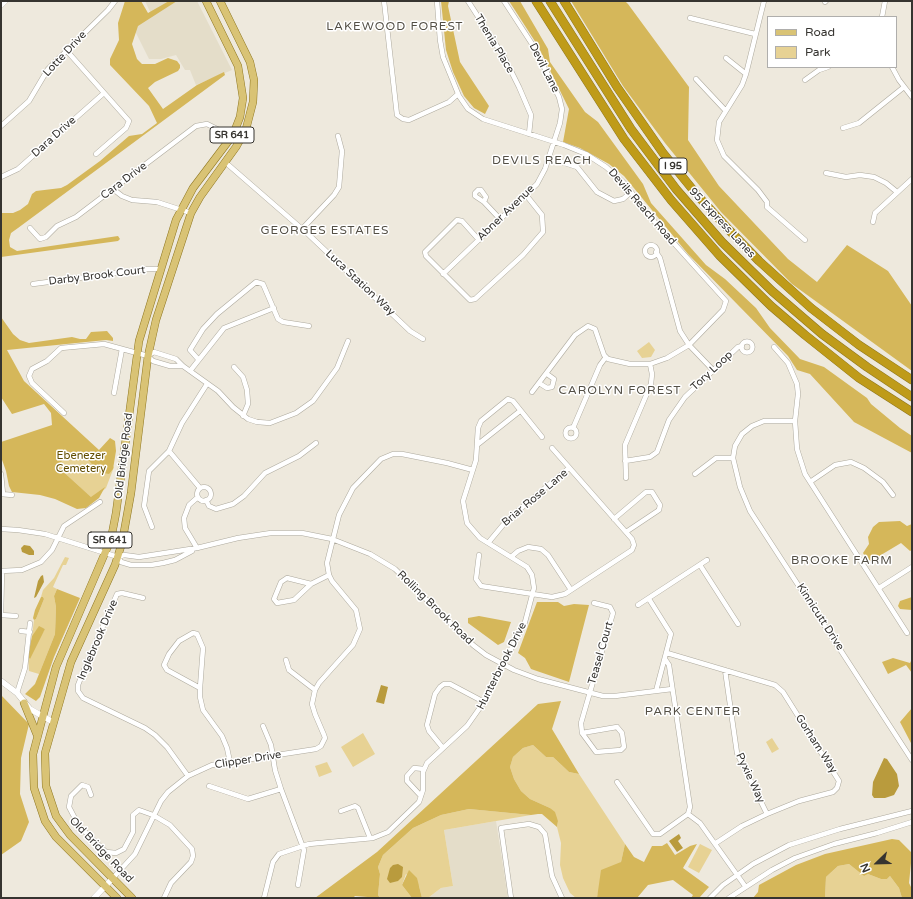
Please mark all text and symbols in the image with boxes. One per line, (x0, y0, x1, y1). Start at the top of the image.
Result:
street label: Thenia Place (471, 12, 517, 76)
legend (767, 16, 897, 68)
district label: LAKEWOOD FOREST (326, 20, 464, 34)
text: Road (805, 25, 835, 39)
street label: Lotte Drive (41, 28, 89, 80)
street label: Devil Lane (526, 41, 562, 95)
text: Park (805, 45, 831, 59)
street label: Dara Drive (29, 114, 79, 160)
road number: SR 641 (210, 127, 254, 143)
district label: DEVILS REACH (492, 154, 592, 168)
road number: I 95 (659, 158, 687, 174)
street label: Cara Drive (98, 159, 150, 203)
street label: Devils Reach Road (605, 166, 679, 248)
street label: Abner Avenue (475, 182, 537, 244)
street label: 95 Express Lanes (686, 185, 758, 261)
district label: GEORGES ESTATES (261, 224, 389, 238)
street label: Luca Station Way (322, 247, 398, 319)
street label: Darby Brook Court (48, 264, 146, 288)
street label: Tory Loop (688, 348, 736, 394)
district label: CAROLYN FOREST (558, 384, 682, 398)
street label: Old Bridge Road (112, 412, 136, 500)
park label: Ebenezer Cemetery (56, 449, 106, 475)
street label: Briar Rose Lane (499, 467, 571, 529)
road number: SR 641 (88, 532, 132, 548)
district label: BROOKE FARM (791, 554, 893, 568)
street label: Rolling Brook Road (394, 568, 476, 648)
street label: Kinnicutt Drive (793, 581, 847, 653)
street label: Inglebrook Drive (75, 598, 121, 682)
street label: Hunterbrook Drive (474, 620, 530, 712)
street label: Teasel Court (586, 620, 616, 686)
district label: PARK CENTER (645, 705, 741, 719)
street label: Gorham Way (792, 712, 840, 776)
street label: Clipper Drive (214, 748, 282, 772)
street label: Pyxie Way (733, 751, 767, 805)
street label: Old Bridge Road (66, 814, 136, 886)
north arrow (857, 843, 897, 883)
text: N (858, 861, 873, 874)

